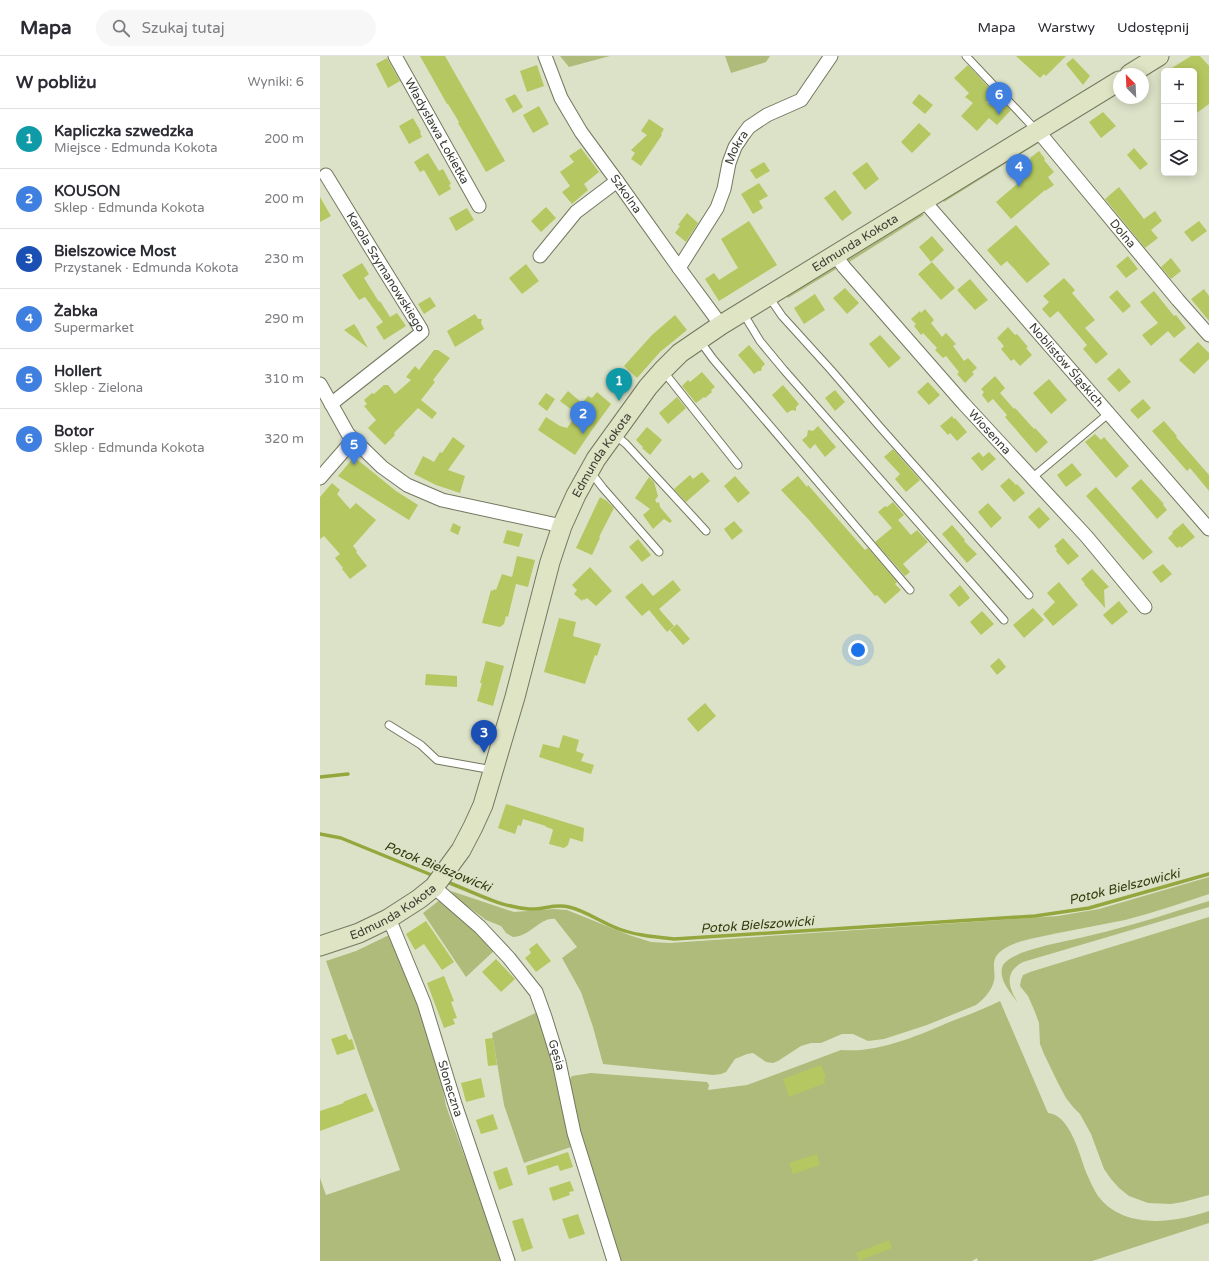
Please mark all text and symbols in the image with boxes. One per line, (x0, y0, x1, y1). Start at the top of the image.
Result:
search box (96, 10, 376, 46)
text: Mapa (20, 17, 72, 39)
icon: search (110, 17, 132, 39)
text: Szukaj tutaj (142, 19, 225, 37)
text: Mapa (978, 19, 1016, 36)
text: Warstwy (1038, 19, 1095, 36)
text: Udostępnij (1117, 19, 1189, 36)
north arrow (1113, 68, 1149, 104)
map controls (1161, 68, 1197, 176)
button: + (1161, 68, 1197, 104)
text: W pobliżu (16, 72, 97, 93)
text: Wyniki: 6 (248, 74, 304, 90)
street label: Władysława Łokietka (402, 76, 472, 186)
pin: 6 (986, 82, 1012, 115)
button: − (1161, 104, 1197, 140)
text: Kapliczka szwedzka (54, 122, 194, 140)
street label: Mokra (722, 128, 751, 166)
text: 1 (25, 131, 33, 147)
text: 200 m (264, 131, 304, 147)
text: Miejsce · Edmunda Kokota (54, 140, 218, 156)
button: layers (1161, 140, 1197, 176)
pin: 4 (1006, 154, 1032, 187)
street label: Szkolna (608, 172, 645, 216)
text: KOUSON (54, 182, 121, 200)
text: 2 (25, 191, 33, 207)
text: 200 m (264, 191, 304, 207)
text: Sklep · Edmunda Kokota (54, 200, 205, 216)
street label: Karola Szymanowskiego (344, 210, 428, 334)
street label: Edmunda Kokota (809, 211, 901, 275)
street label: Dolna (1107, 216, 1139, 251)
text: Bielszowice Most (54, 242, 176, 260)
text: 3 (25, 251, 33, 267)
text: 230 m (264, 251, 304, 267)
text: Przystanek · Edmunda Kokota (54, 260, 239, 276)
text: Żabka (54, 302, 98, 320)
text: 4 (25, 311, 33, 327)
text: 290 m (264, 311, 304, 327)
text: Supermarket (54, 320, 134, 336)
street label: Noblistów Śląskich (1026, 320, 1107, 410)
text: Hollert (54, 362, 102, 380)
pin: 1 (606, 368, 632, 401)
text: 5 (25, 371, 33, 387)
text: 310 m (264, 371, 304, 387)
text: Sklep · Zielona (54, 380, 143, 396)
pin: 2 (570, 401, 596, 434)
street label: Wiosenna (965, 406, 1014, 457)
street label: Edmunda Kokota (569, 410, 634, 500)
text: Botor (54, 422, 94, 440)
text: 6 (25, 431, 33, 447)
text: 320 m (264, 431, 304, 447)
pin: 5 (341, 432, 367, 465)
text: Sklep · Edmunda Kokota (54, 440, 205, 456)
your location (848, 640, 868, 660)
pin: 3 (471, 720, 497, 753)
water label: Potok Bielszowicki (382, 838, 495, 896)
water label: Potok Bielszowicki (1067, 865, 1183, 908)
street label: Edmunda Kokota (348, 881, 439, 943)
water label: Potok Bielszowicki (700, 913, 816, 937)
street label: Gęsia (545, 1038, 568, 1071)
street label: Słoneczna (435, 1059, 466, 1119)

